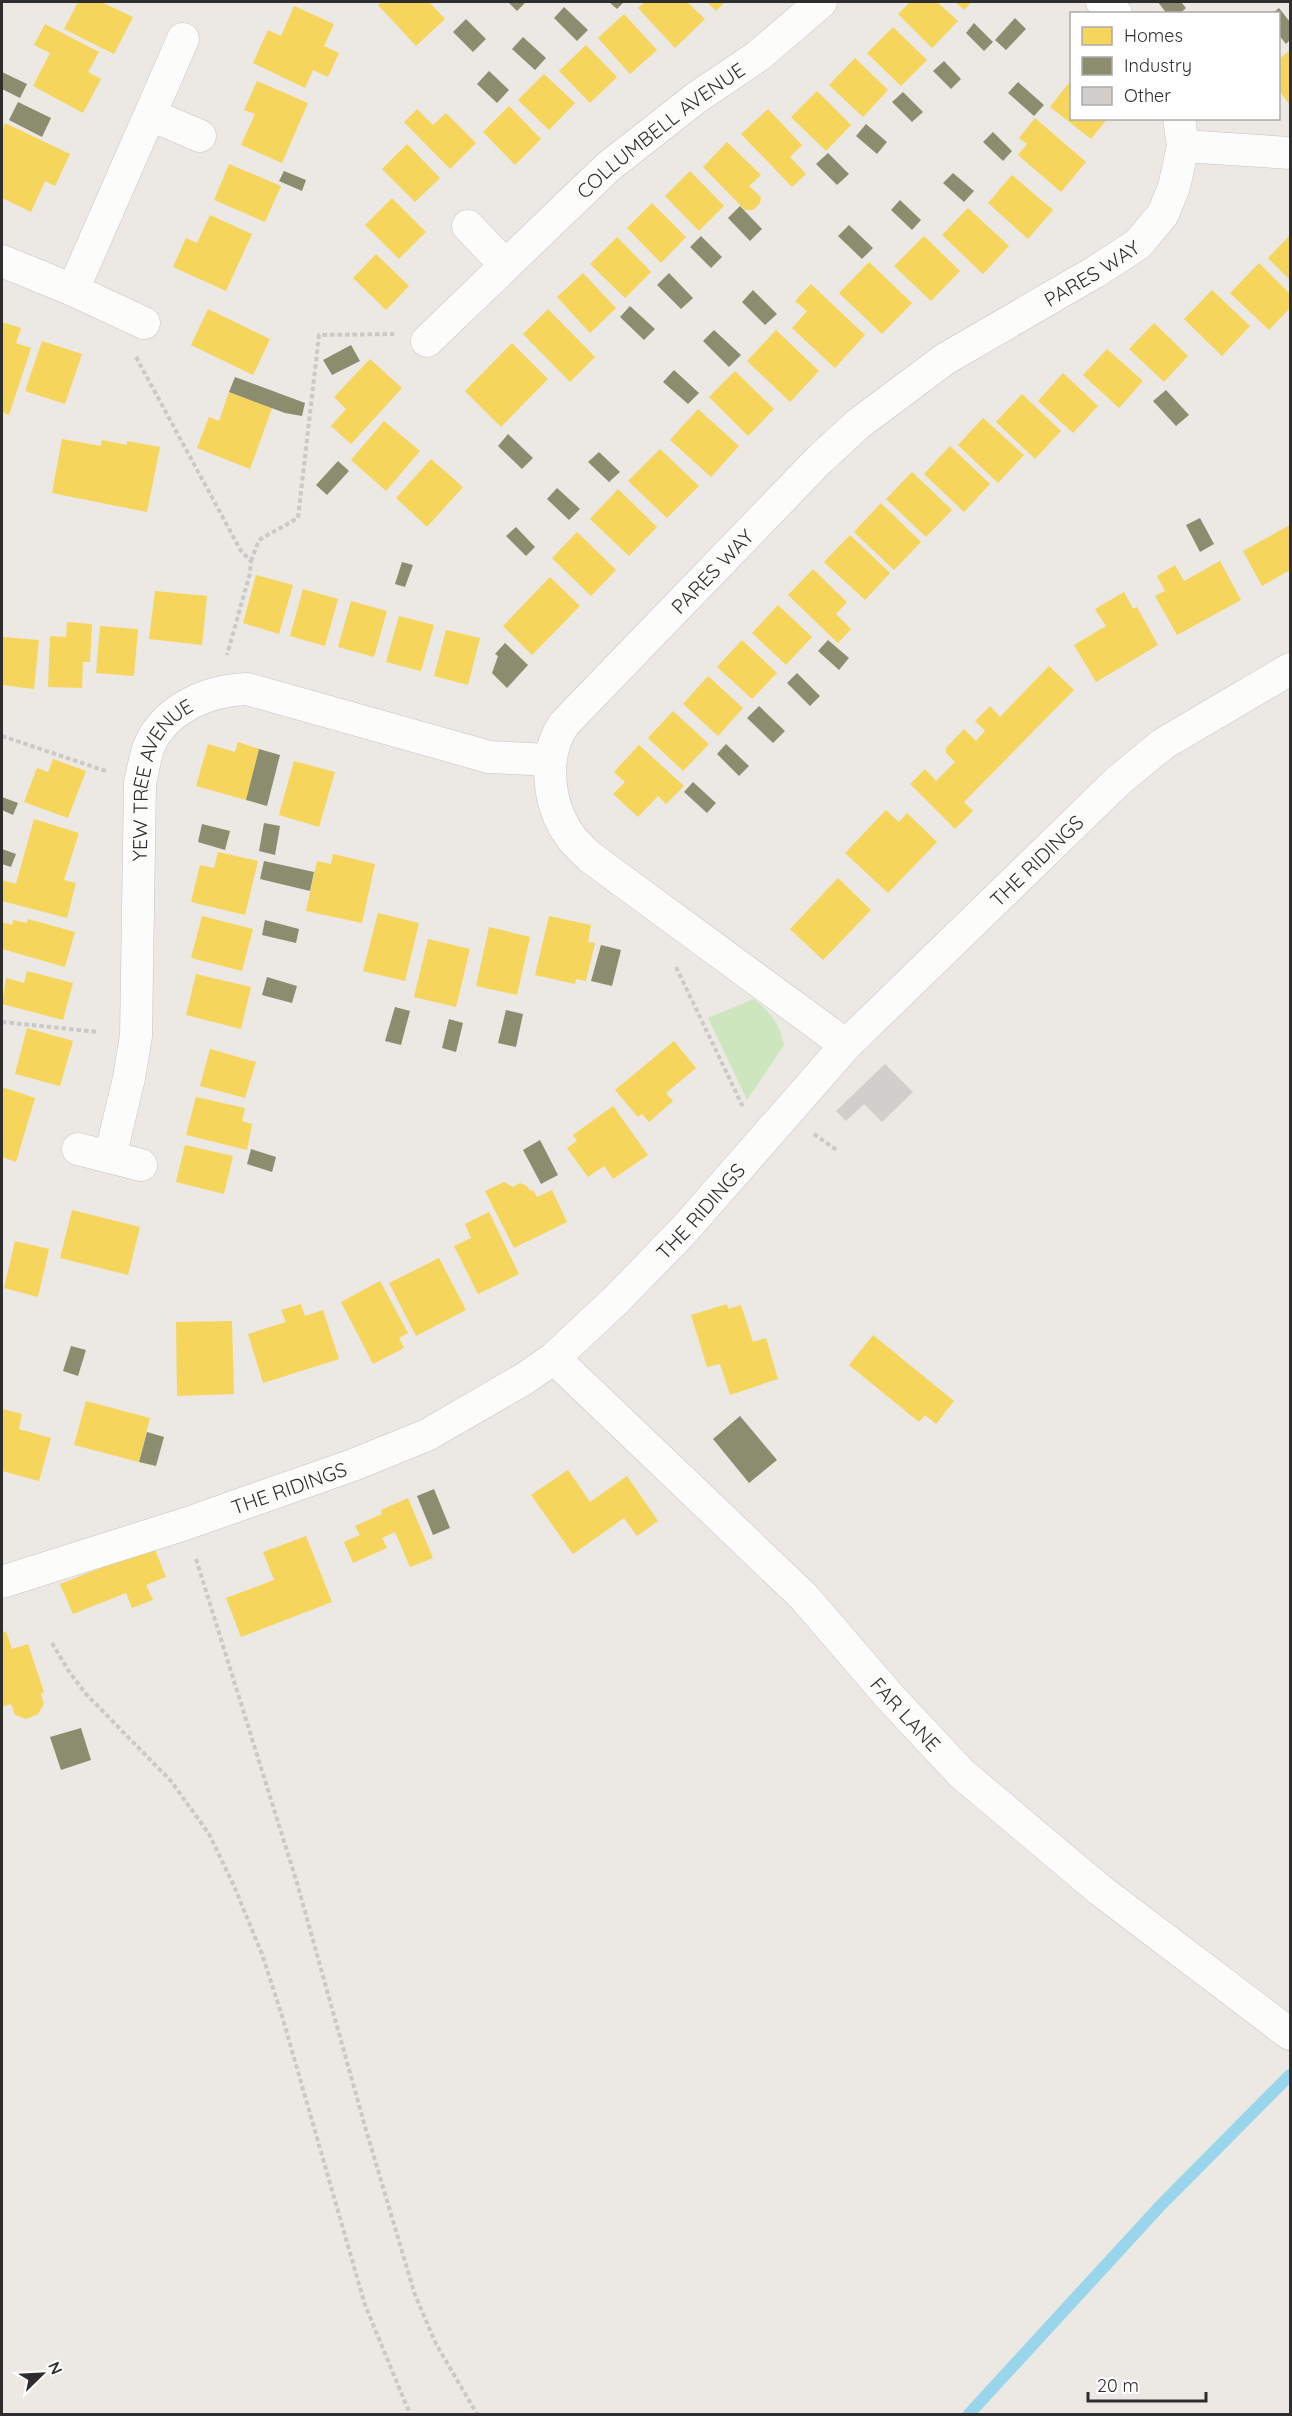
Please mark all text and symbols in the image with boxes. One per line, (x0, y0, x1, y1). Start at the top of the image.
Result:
legend (1070, 12, 1280, 120)
text: Homes (1124, 24, 1183, 47)
text: Industry (1124, 54, 1192, 77)
street label: COLLUMBELL AVENUE (571, 56, 749, 204)
text: Other (1124, 84, 1171, 107)
street label: PARES WAY (1039, 234, 1144, 312)
street label: PARES WAY (665, 524, 758, 618)
street label: YEW TREE AVENUE (126, 693, 197, 862)
street label: THE RIDINGS (984, 809, 1088, 911)
street label: THE RIDINGS (650, 1157, 750, 1264)
street label: THE RIDINGS (228, 1456, 350, 1519)
street label: FAR LANE (866, 1672, 946, 1756)
north arrow (12, 2344, 72, 2404)
text: N (44, 2358, 67, 2377)
scale bar (1088, 2365, 1206, 2403)
text: 20 m (1097, 2374, 1139, 2397)

